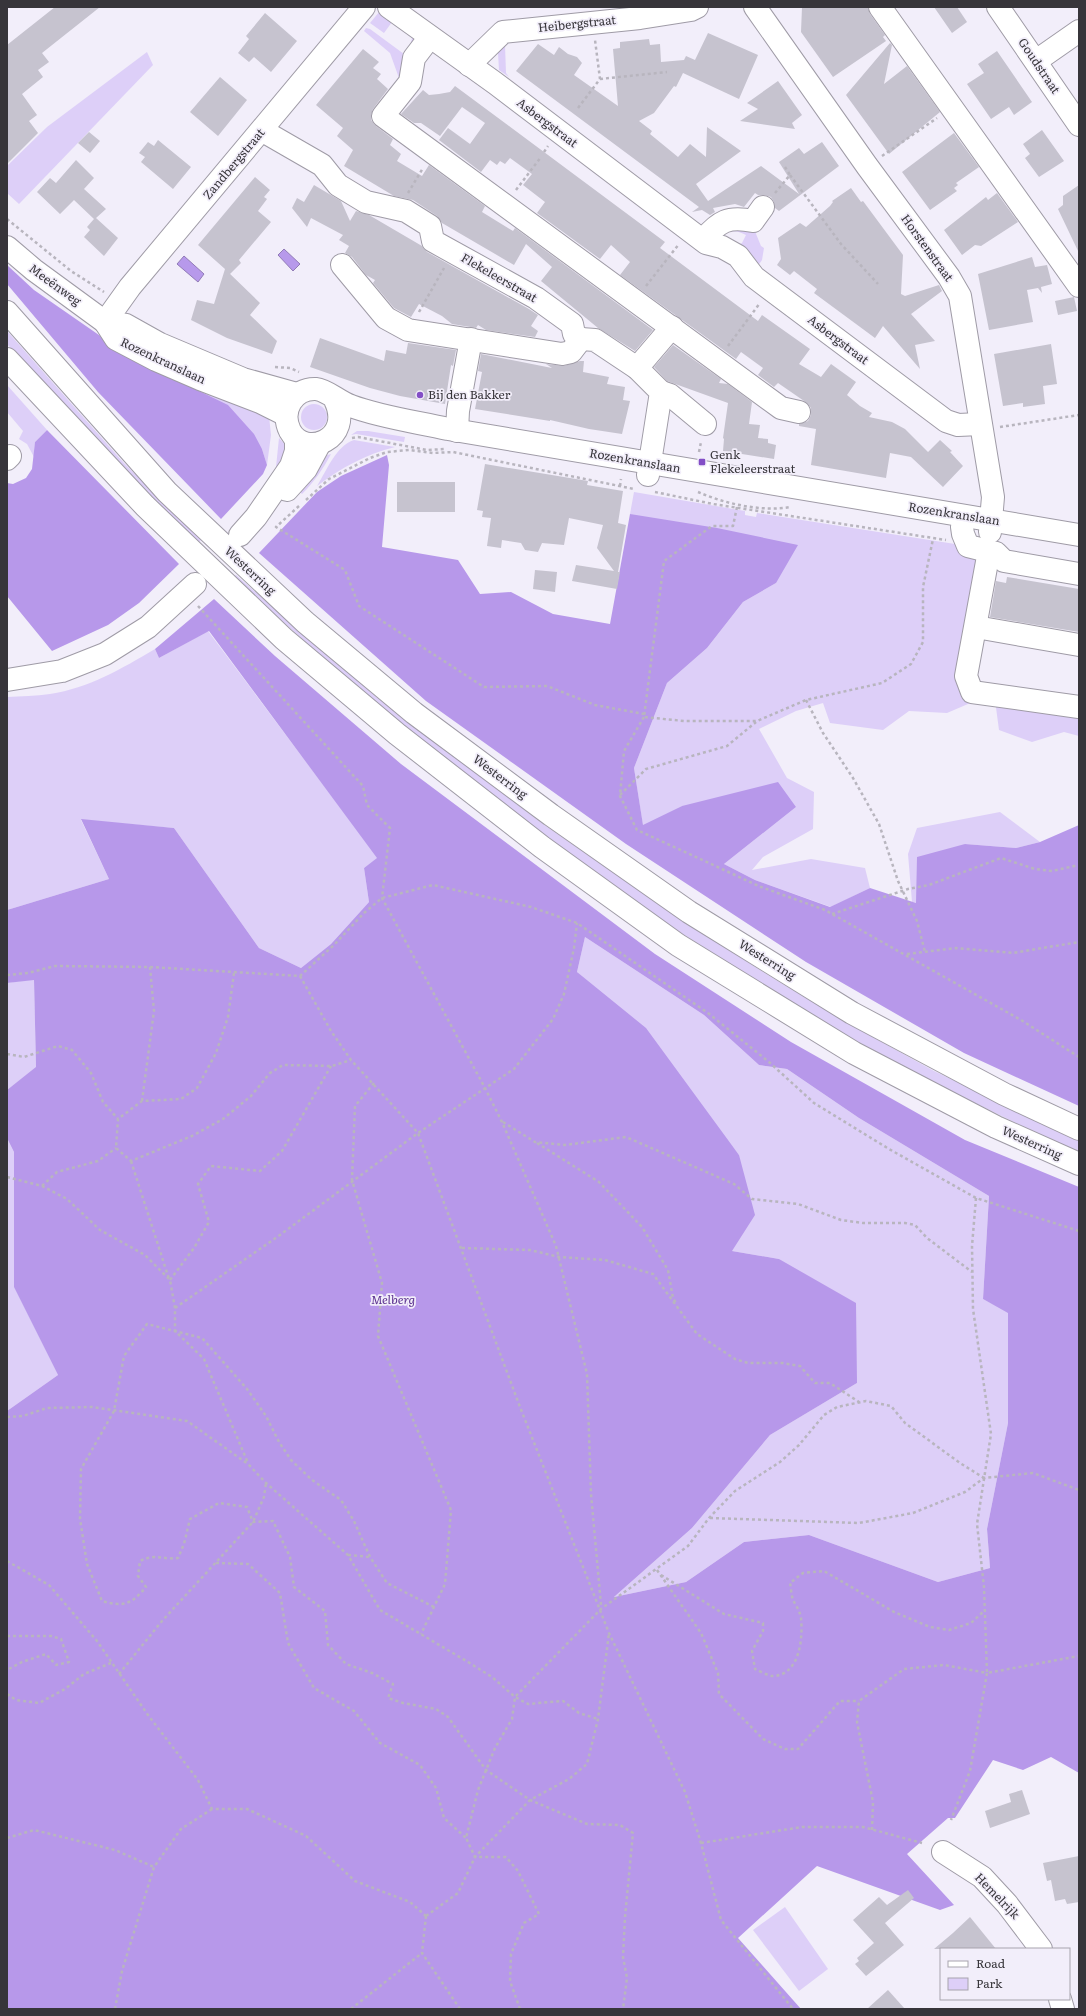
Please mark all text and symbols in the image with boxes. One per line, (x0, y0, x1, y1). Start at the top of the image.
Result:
street label: Heibergstraat (537, 10, 617, 36)
street label: Goudstraat (1014, 34, 1065, 97)
street label: Asbergstraat (513, 93, 582, 151)
street label: Zandbergstraat (198, 124, 268, 203)
street label: Horstenstraat (897, 210, 959, 285)
street label: Flekeleerstraat (458, 248, 541, 306)
street label: Meeënweg (26, 259, 86, 310)
street label: Asbergstraat (804, 310, 873, 368)
street label: Rozenkranslaan (118, 332, 209, 388)
place label: Bij den Bakker (428, 385, 511, 403)
marker: Bij den Bakker (415, 390, 425, 400)
street label: Rozenkranslaan (588, 443, 682, 477)
place label: Genk Flekeleerstraat (710, 445, 795, 477)
marker: Genk Flekeleerstraat (697, 457, 707, 467)
street label: Rozenkranslaan (907, 497, 1001, 529)
street label: Westerring (221, 542, 281, 599)
street label: Westerring (470, 750, 532, 803)
street label: Westerring (736, 934, 800, 984)
street label: Westerring (999, 1121, 1066, 1163)
park label: Melberg (371, 1290, 415, 1308)
street label: Hemelrijk (971, 1868, 1025, 1923)
legend (940, 1948, 1070, 2000)
text: Road (976, 1954, 1006, 1972)
text: Park (976, 1974, 1003, 1992)

